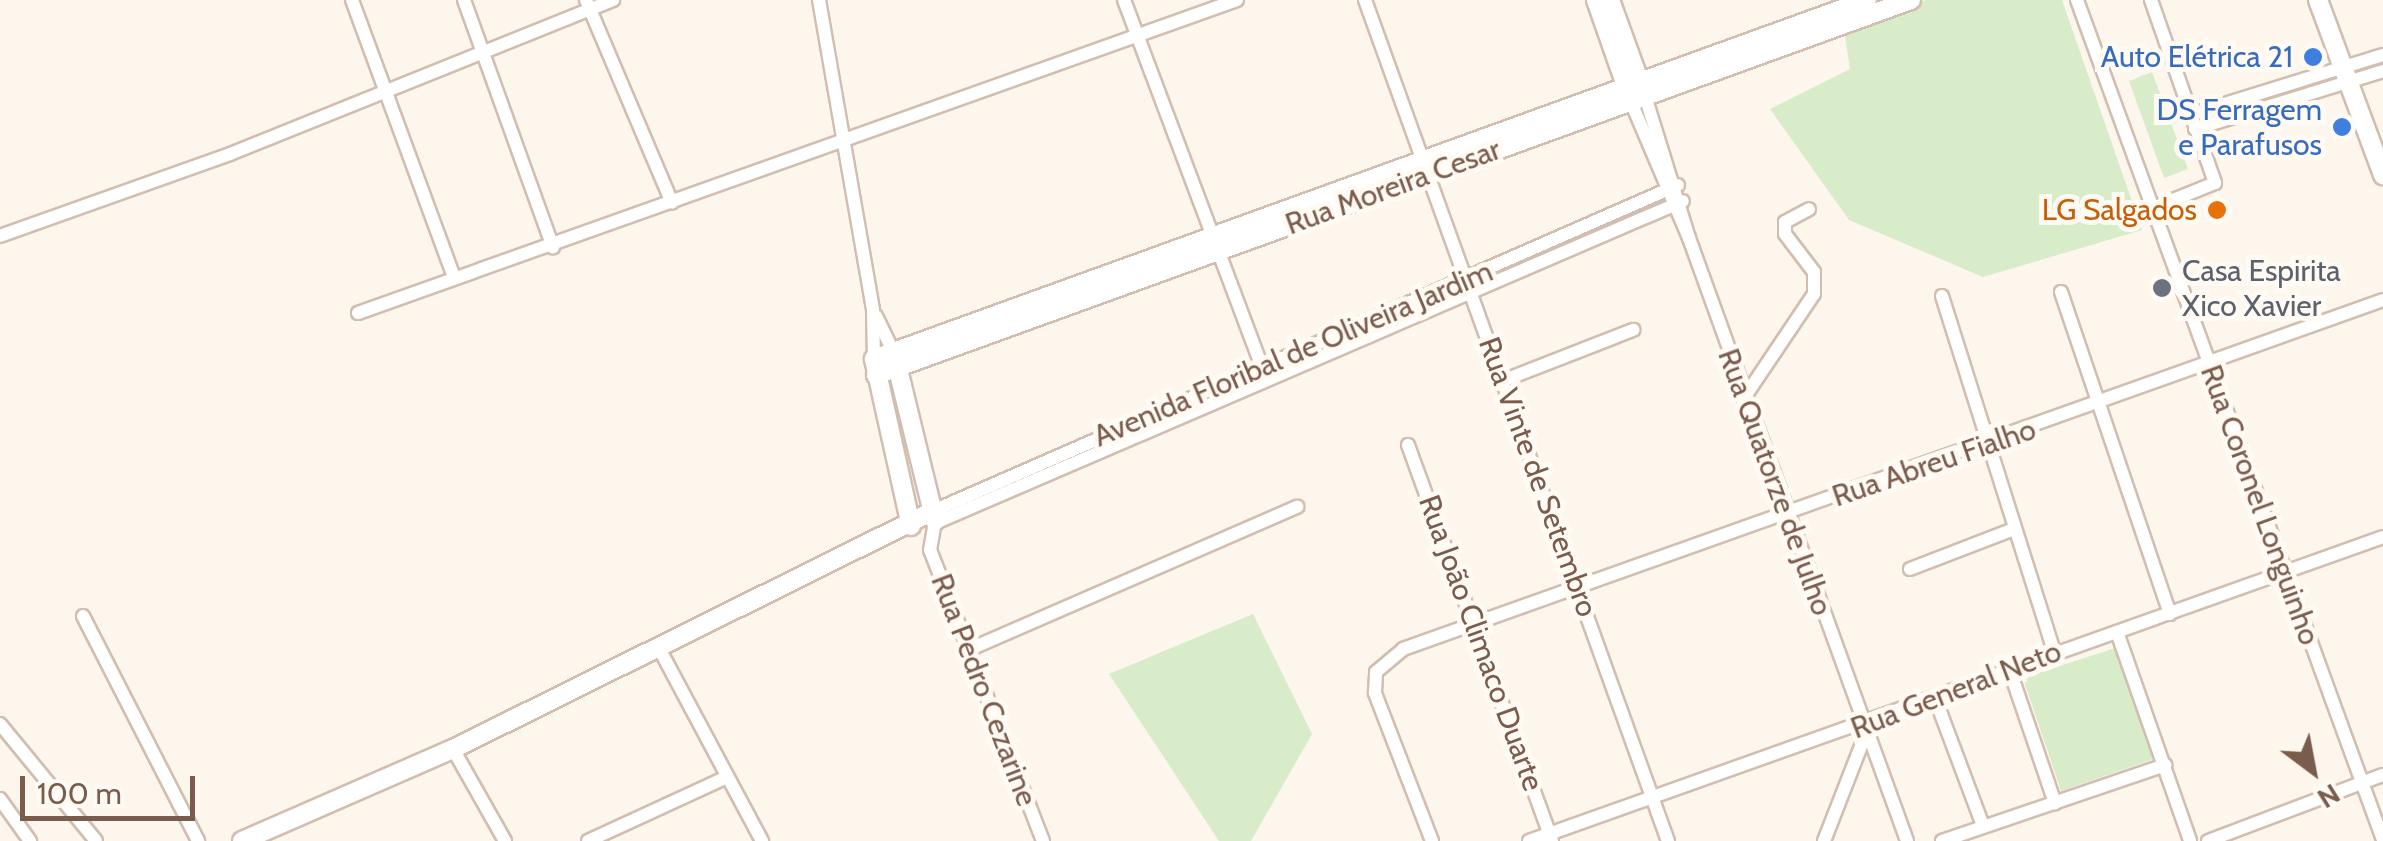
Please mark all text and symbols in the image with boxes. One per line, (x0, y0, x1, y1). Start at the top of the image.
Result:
place label: Auto Elétrica 21 (2101, 39, 2293, 75)
marker: Auto Elétrica 21 (2302, 46, 2324, 68)
place label: DS Ferragem e Parafusos (2156, 92, 2322, 162)
marker: DS Ferragem e Parafusos (2331, 116, 2353, 138)
street label: Rua Moreira Cesar (1281, 131, 1505, 243)
place label: LG Salgados (2042, 192, 2197, 228)
marker: LG Salgados (2206, 199, 2228, 221)
street label: Avenida Floribal de Oliveira Jardim (1088, 253, 1498, 455)
place label: Casa Espirita Xico Xavier (2182, 253, 2341, 324)
marker: Casa Espirita Xico Xavier (2151, 277, 2173, 299)
street label: Rua Vinte de Setembro (1471, 332, 1605, 622)
street label: Rua Quatorze de Julho (1710, 344, 1840, 620)
street label: Rua Coronel Longuinho (2193, 360, 2327, 650)
street label: Rua Abreu Fialho (1828, 411, 2040, 515)
street label: Rua João Climaco Duarte (1411, 490, 1551, 796)
street label: Rua Pedro Cezarine (923, 569, 1045, 811)
street label: Rua General Neto (1846, 633, 2066, 747)
north arrow (2263, 721, 2363, 821)
scale bar (25, 756, 200, 818)
text: 100 m (37, 775, 122, 812)
text: N (2312, 777, 2346, 816)

